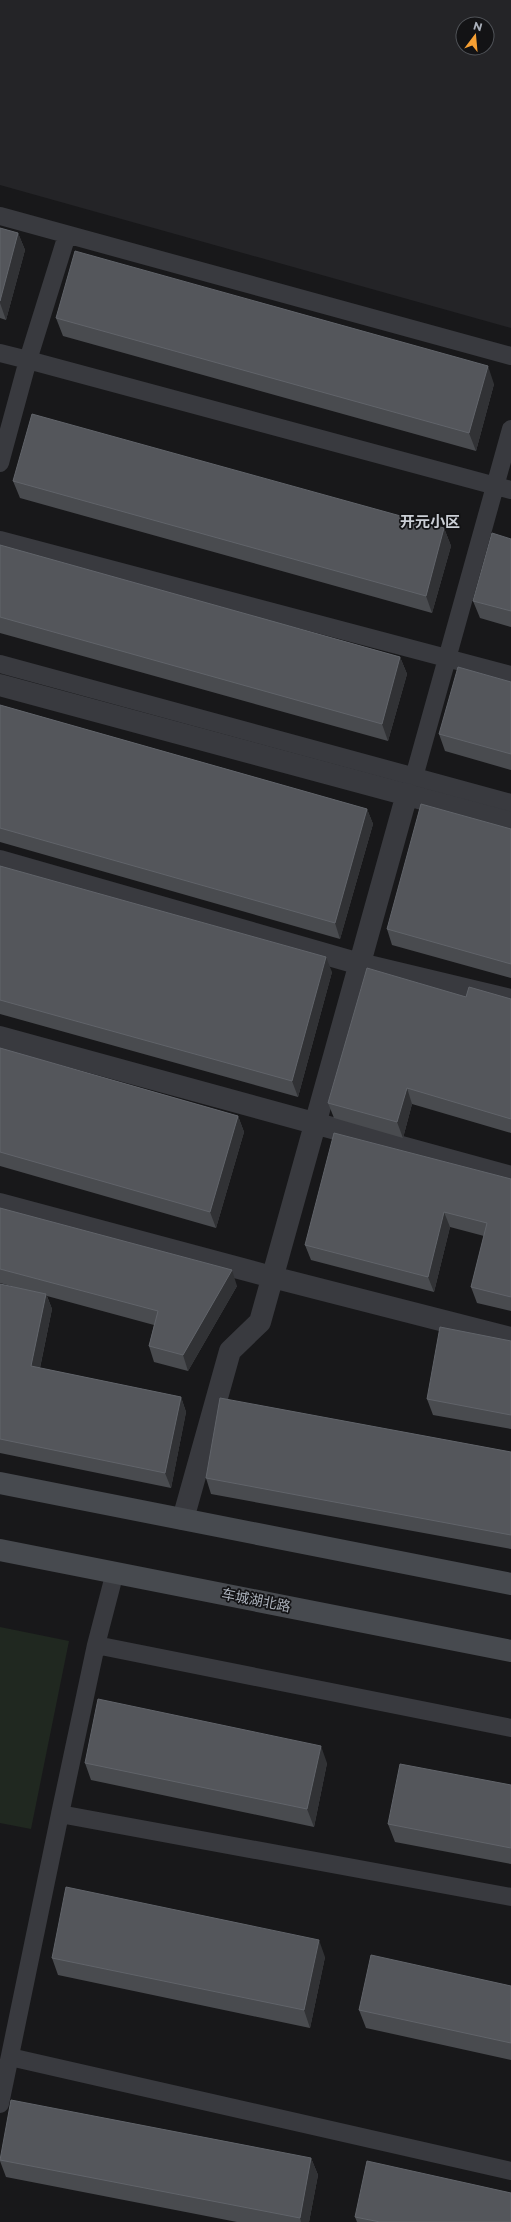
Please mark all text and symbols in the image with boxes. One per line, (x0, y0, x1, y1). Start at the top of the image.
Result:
north arrow (455, 16, 495, 56)
text: N (472, 18, 484, 34)
district label: 开元小区 (400, 512, 460, 531)
street label: 车城湖北路 (220, 1584, 292, 1616)

